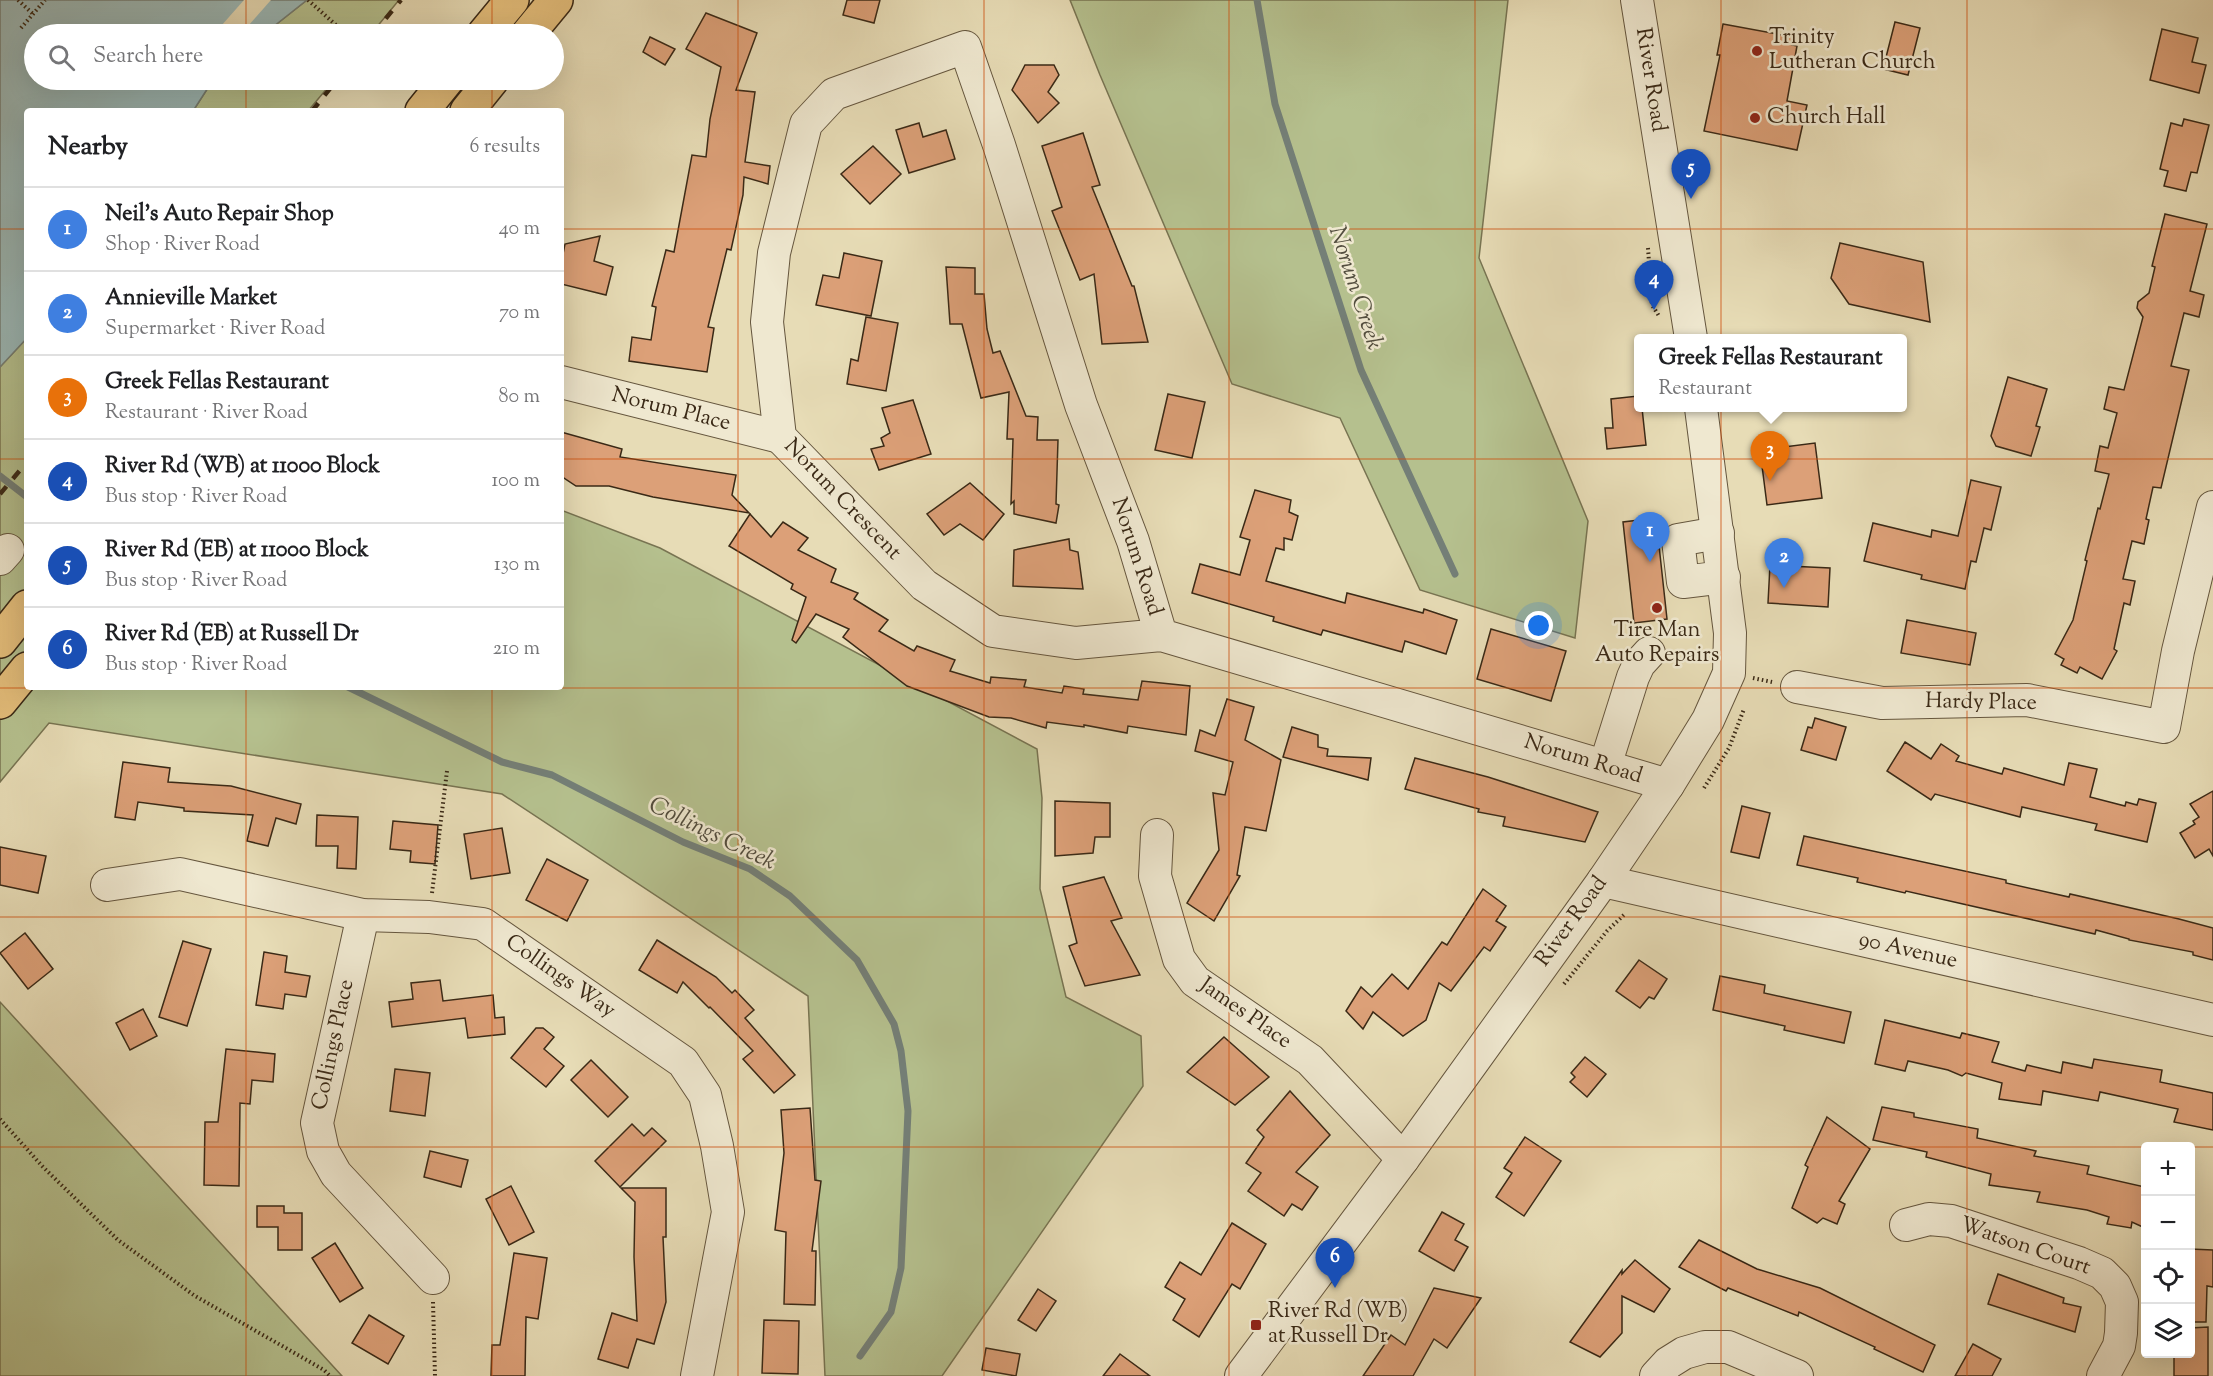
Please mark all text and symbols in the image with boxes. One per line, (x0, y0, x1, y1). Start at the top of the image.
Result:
place label: Trinity Lutheran Church (1769, 22, 1936, 79)
search box (24, 24, 564, 90)
street label: River Road (1626, 25, 1674, 135)
icon: search (45, 41, 78, 74)
text: Search here (93, 41, 203, 73)
marker: Trinity Lutheran Church (1750, 44, 1764, 58)
place label: Church Hall (1767, 102, 1886, 134)
marker: Church Hall (1748, 111, 1762, 125)
text: Nearby (48, 129, 128, 166)
text: 6 results (470, 133, 540, 162)
pin: 5 (1672, 150, 1710, 199)
text: Neil's Auto Repair Shop (105, 199, 334, 231)
text: 1 (64, 215, 71, 244)
text: 40 m (499, 215, 540, 244)
water label: Norum Creek (1319, 222, 1391, 354)
text: Shop · River Road (105, 231, 260, 260)
pin: 4 (1634, 260, 1674, 310)
text: Annieville Market (105, 283, 277, 315)
text: 2 (63, 299, 72, 328)
text: 70 m (499, 299, 540, 328)
text: Supermarket · River Road (105, 315, 325, 344)
popup (1634, 334, 1907, 412)
text: Greek Fellas Restaurant (1659, 343, 1882, 375)
text: Greek Fellas Restaurant (105, 367, 329, 399)
text: Restaurant (1659, 375, 1752, 404)
street label: Norum Place (608, 380, 734, 440)
text: 3 (63, 383, 72, 412)
text: 80 m (499, 383, 540, 412)
text: Restaurant · River Road (105, 399, 308, 428)
street label: Norum Crescent (776, 432, 909, 568)
pin: 3 (1750, 432, 1790, 481)
text: River Rd (WB) at 11000 Block (105, 451, 380, 483)
text: 4 (62, 467, 73, 496)
text: 100 m (491, 467, 540, 496)
text: Bus stop · River Road (105, 483, 287, 512)
street label: Norum Road (1102, 494, 1170, 620)
pin: 1 (1630, 512, 1670, 562)
text: River Rd (EB) at 11000 Block (105, 535, 369, 567)
pin: 2 (1764, 538, 1804, 588)
text: 5 (64, 551, 71, 580)
text: 130 m (494, 551, 540, 580)
text: Bus stop · River Road (105, 567, 287, 596)
marker: Tire Man Auto Repairs (1650, 601, 1664, 615)
your location (1524, 611, 1553, 640)
place label: Tire Man Auto Repairs (1595, 615, 1719, 672)
text: River Rd (EB) at Russell Dr (105, 619, 359, 651)
text: 6 (63, 635, 72, 664)
text: 210 m (493, 635, 540, 664)
text: Bus stop · River Road (105, 651, 287, 680)
street label: Hardy Place (1925, 686, 2037, 720)
street label: Norum Road (1520, 727, 1646, 793)
water label: Collings Creek (643, 788, 782, 880)
street label: River Road (1528, 870, 1616, 974)
street label: 90 Avenue (1855, 924, 1961, 978)
street label: Collings Way (498, 927, 622, 1027)
street label: James Place (1191, 970, 1298, 1058)
street label: Collings Place (305, 977, 363, 1113)
map controls (2141, 1142, 2195, 1358)
button: + (2141, 1142, 2195, 1196)
button: − (2141, 1196, 2195, 1250)
street label: Watson Court (1955, 1210, 2095, 1285)
pin: 6 (1316, 1238, 1354, 1288)
button: locate (2141, 1250, 2195, 1304)
place label: River Rd (WB) at Russell Dr (1268, 1296, 1408, 1353)
button: layers (2141, 1304, 2195, 1358)
marker: River Rd (WB) at Russell Dr (1249, 1318, 1263, 1332)

